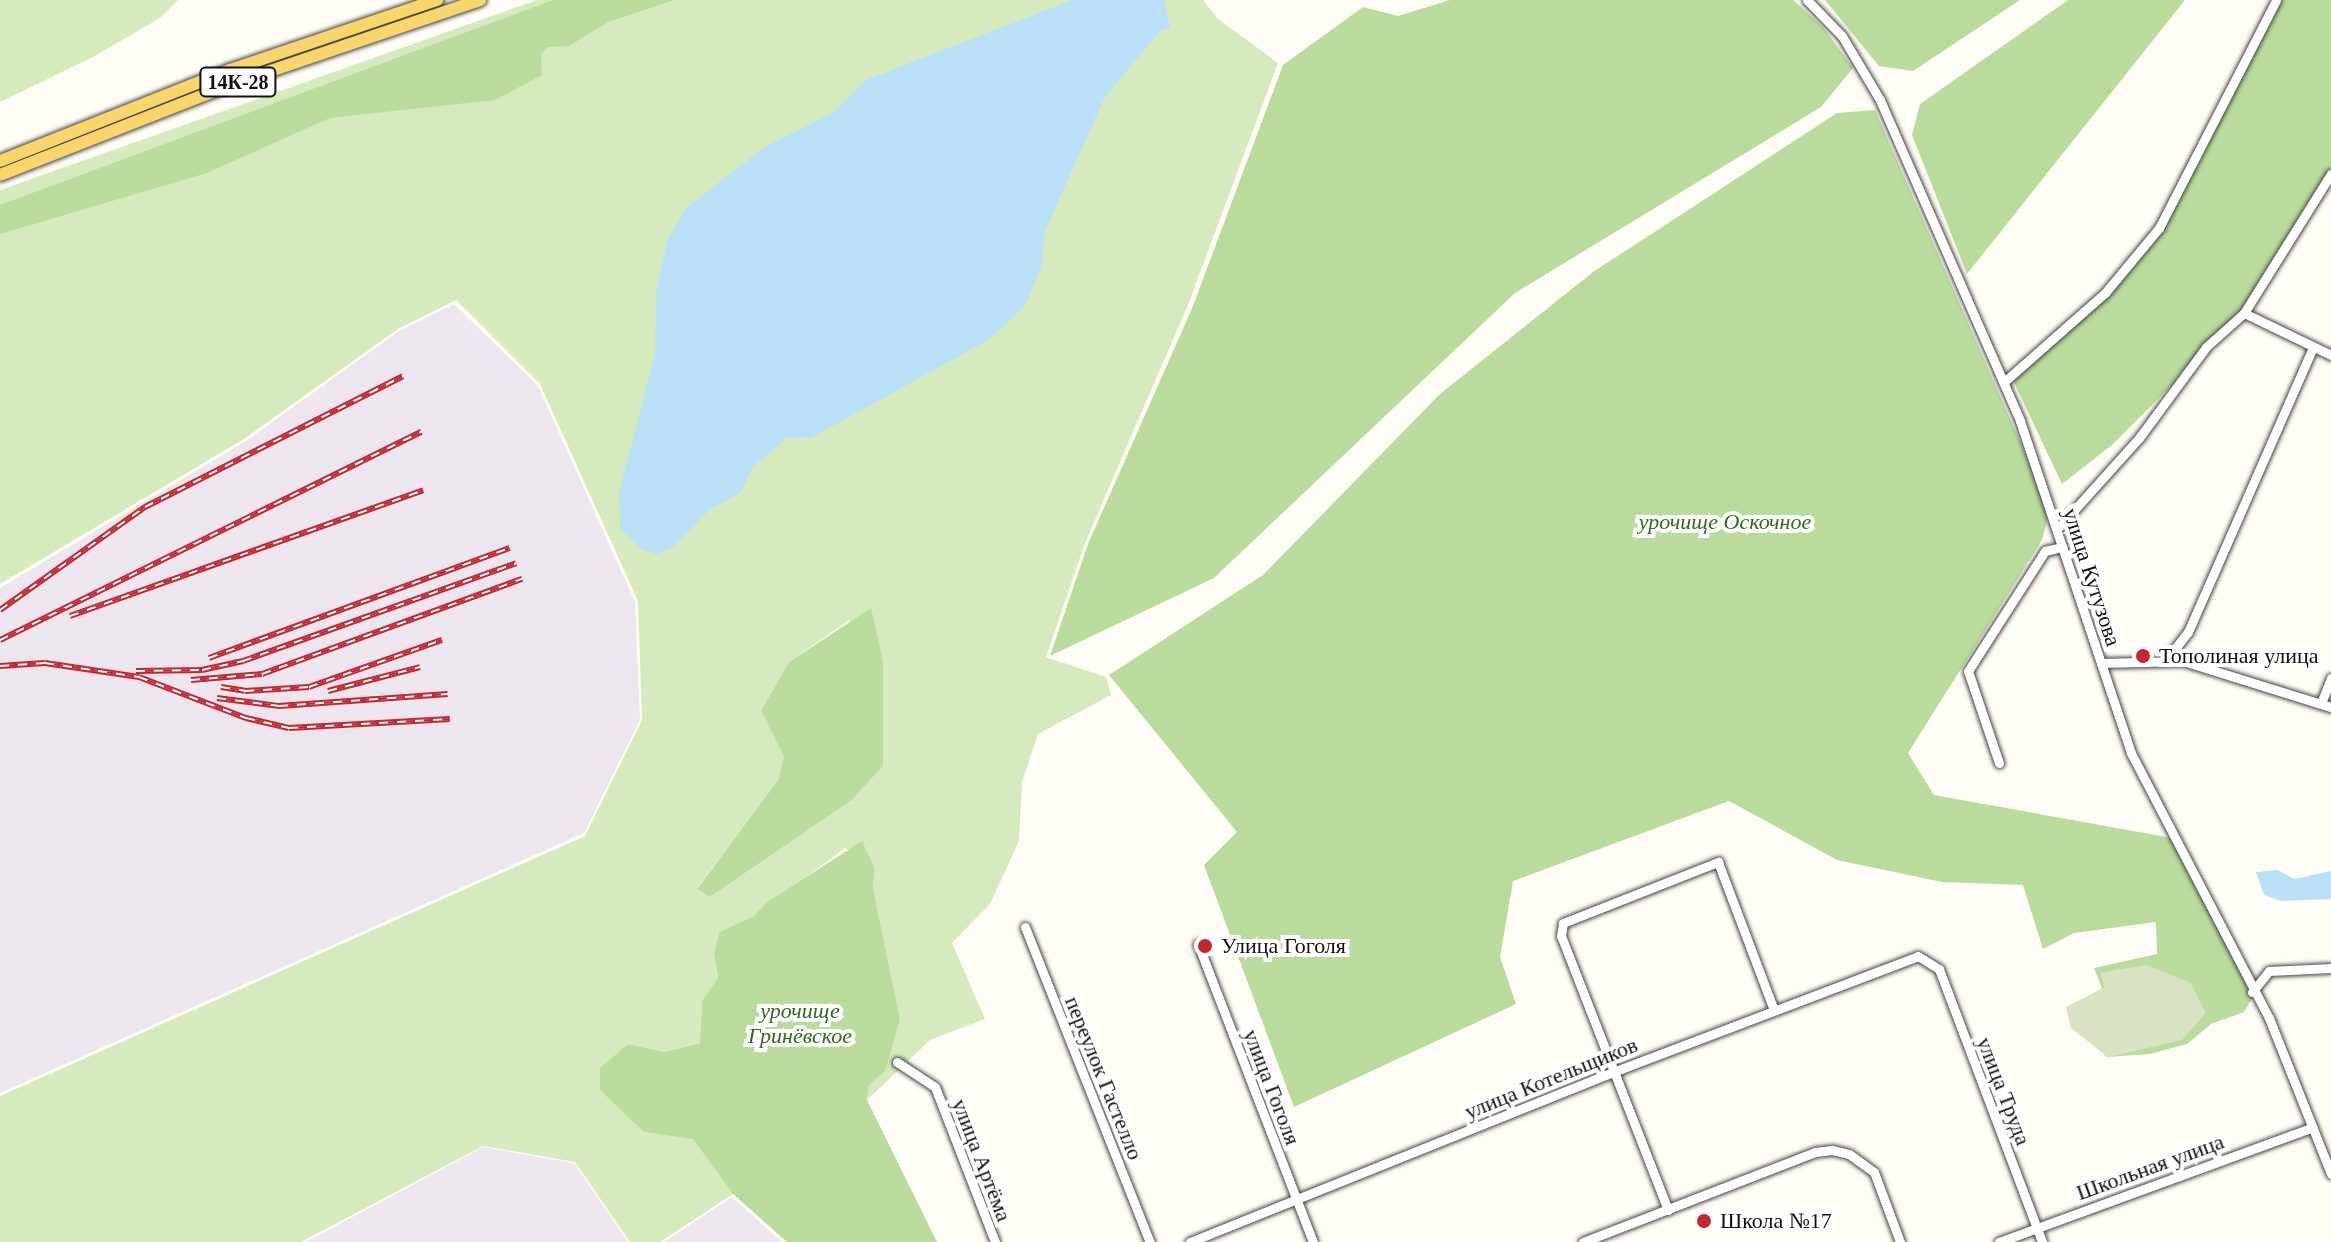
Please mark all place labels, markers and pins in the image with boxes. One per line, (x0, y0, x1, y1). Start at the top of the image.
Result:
place label: Тополиная улица (2159, 643, 2318, 669)
marker: Тополиная улица (2134, 647, 2152, 665)
place label: Улица Гоголя (1221, 933, 1346, 959)
marker: Улица Гоголя (1196, 937, 1214, 955)
place label: Школа №17 (1720, 1208, 1832, 1234)
marker: Школа №17 (1695, 1212, 1713, 1230)

